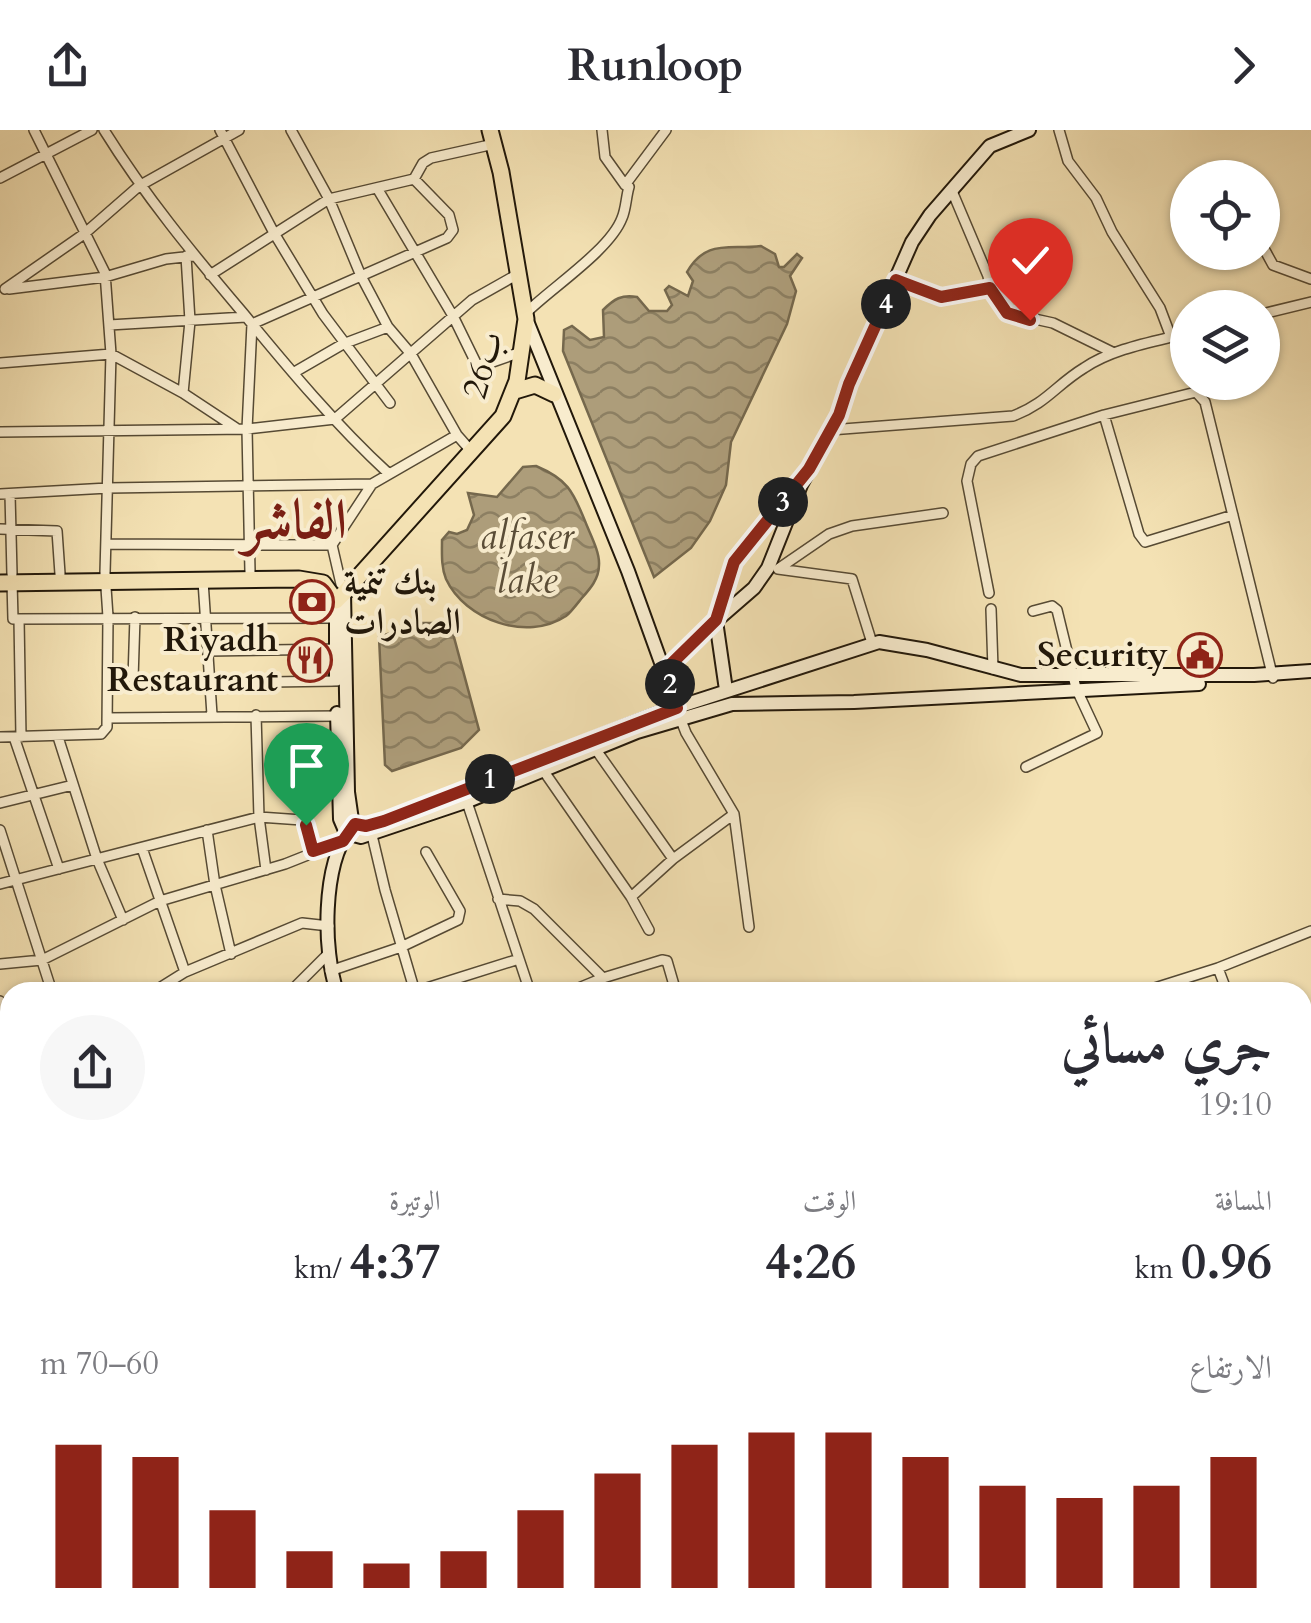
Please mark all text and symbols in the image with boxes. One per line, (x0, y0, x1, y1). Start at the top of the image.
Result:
text: Runloop (567, 35, 744, 96)
icon: share (40, 38, 95, 93)
icon: forward (1216, 38, 1271, 93)
map controls (1170, 160, 1280, 400)
button: locate (1170, 160, 1280, 270)
pin (988, 218, 1073, 321)
icon: check (1003, 233, 1058, 288)
pin: 4 (861, 279, 911, 329)
text: 4 (879, 285, 893, 323)
button: layers (1170, 290, 1280, 400)
street label: 26ب (451, 326, 515, 404)
pin: 3 (758, 477, 808, 527)
text: 3 (776, 483, 790, 521)
district label: الفاشر (237, 484, 347, 558)
water label: alfaser lake (480, 510, 576, 606)
place label: بنك تنمية الصادرات (344, 558, 461, 646)
bank icon: بنك تنمية الصادرات (289, 579, 335, 625)
place label: Riyadh Restaurant (107, 616, 278, 704)
place label: Security (1037, 631, 1168, 679)
public building icon: Security (1177, 632, 1223, 678)
restaurant icon: Riyadh Restaurant (287, 637, 333, 683)
pin: 2 (645, 659, 695, 709)
text: 2 (663, 665, 677, 703)
pin (264, 723, 349, 826)
icon: arrive (279, 738, 334, 793)
pin: 1 (465, 754, 515, 804)
text: 1 (483, 760, 497, 798)
text: جري مسائي (1061, 1008, 1272, 1082)
button: share (40, 1015, 145, 1120)
text: 19:10 (1198, 1083, 1272, 1127)
text: الوتيرة (389, 1182, 441, 1220)
text: الوقت (803, 1182, 856, 1220)
text: المسافة (1215, 1182, 1272, 1220)
text: 4:37 (349, 1228, 441, 1296)
text: 4:26 (765, 1228, 856, 1296)
text: 0.96 (1181, 1228, 1272, 1296)
text: /km (294, 1250, 349, 1288)
text: km (1134, 1250, 1181, 1288)
text: 60–70 m (40, 1342, 159, 1386)
text: الارتفاع (1189, 1346, 1272, 1390)

